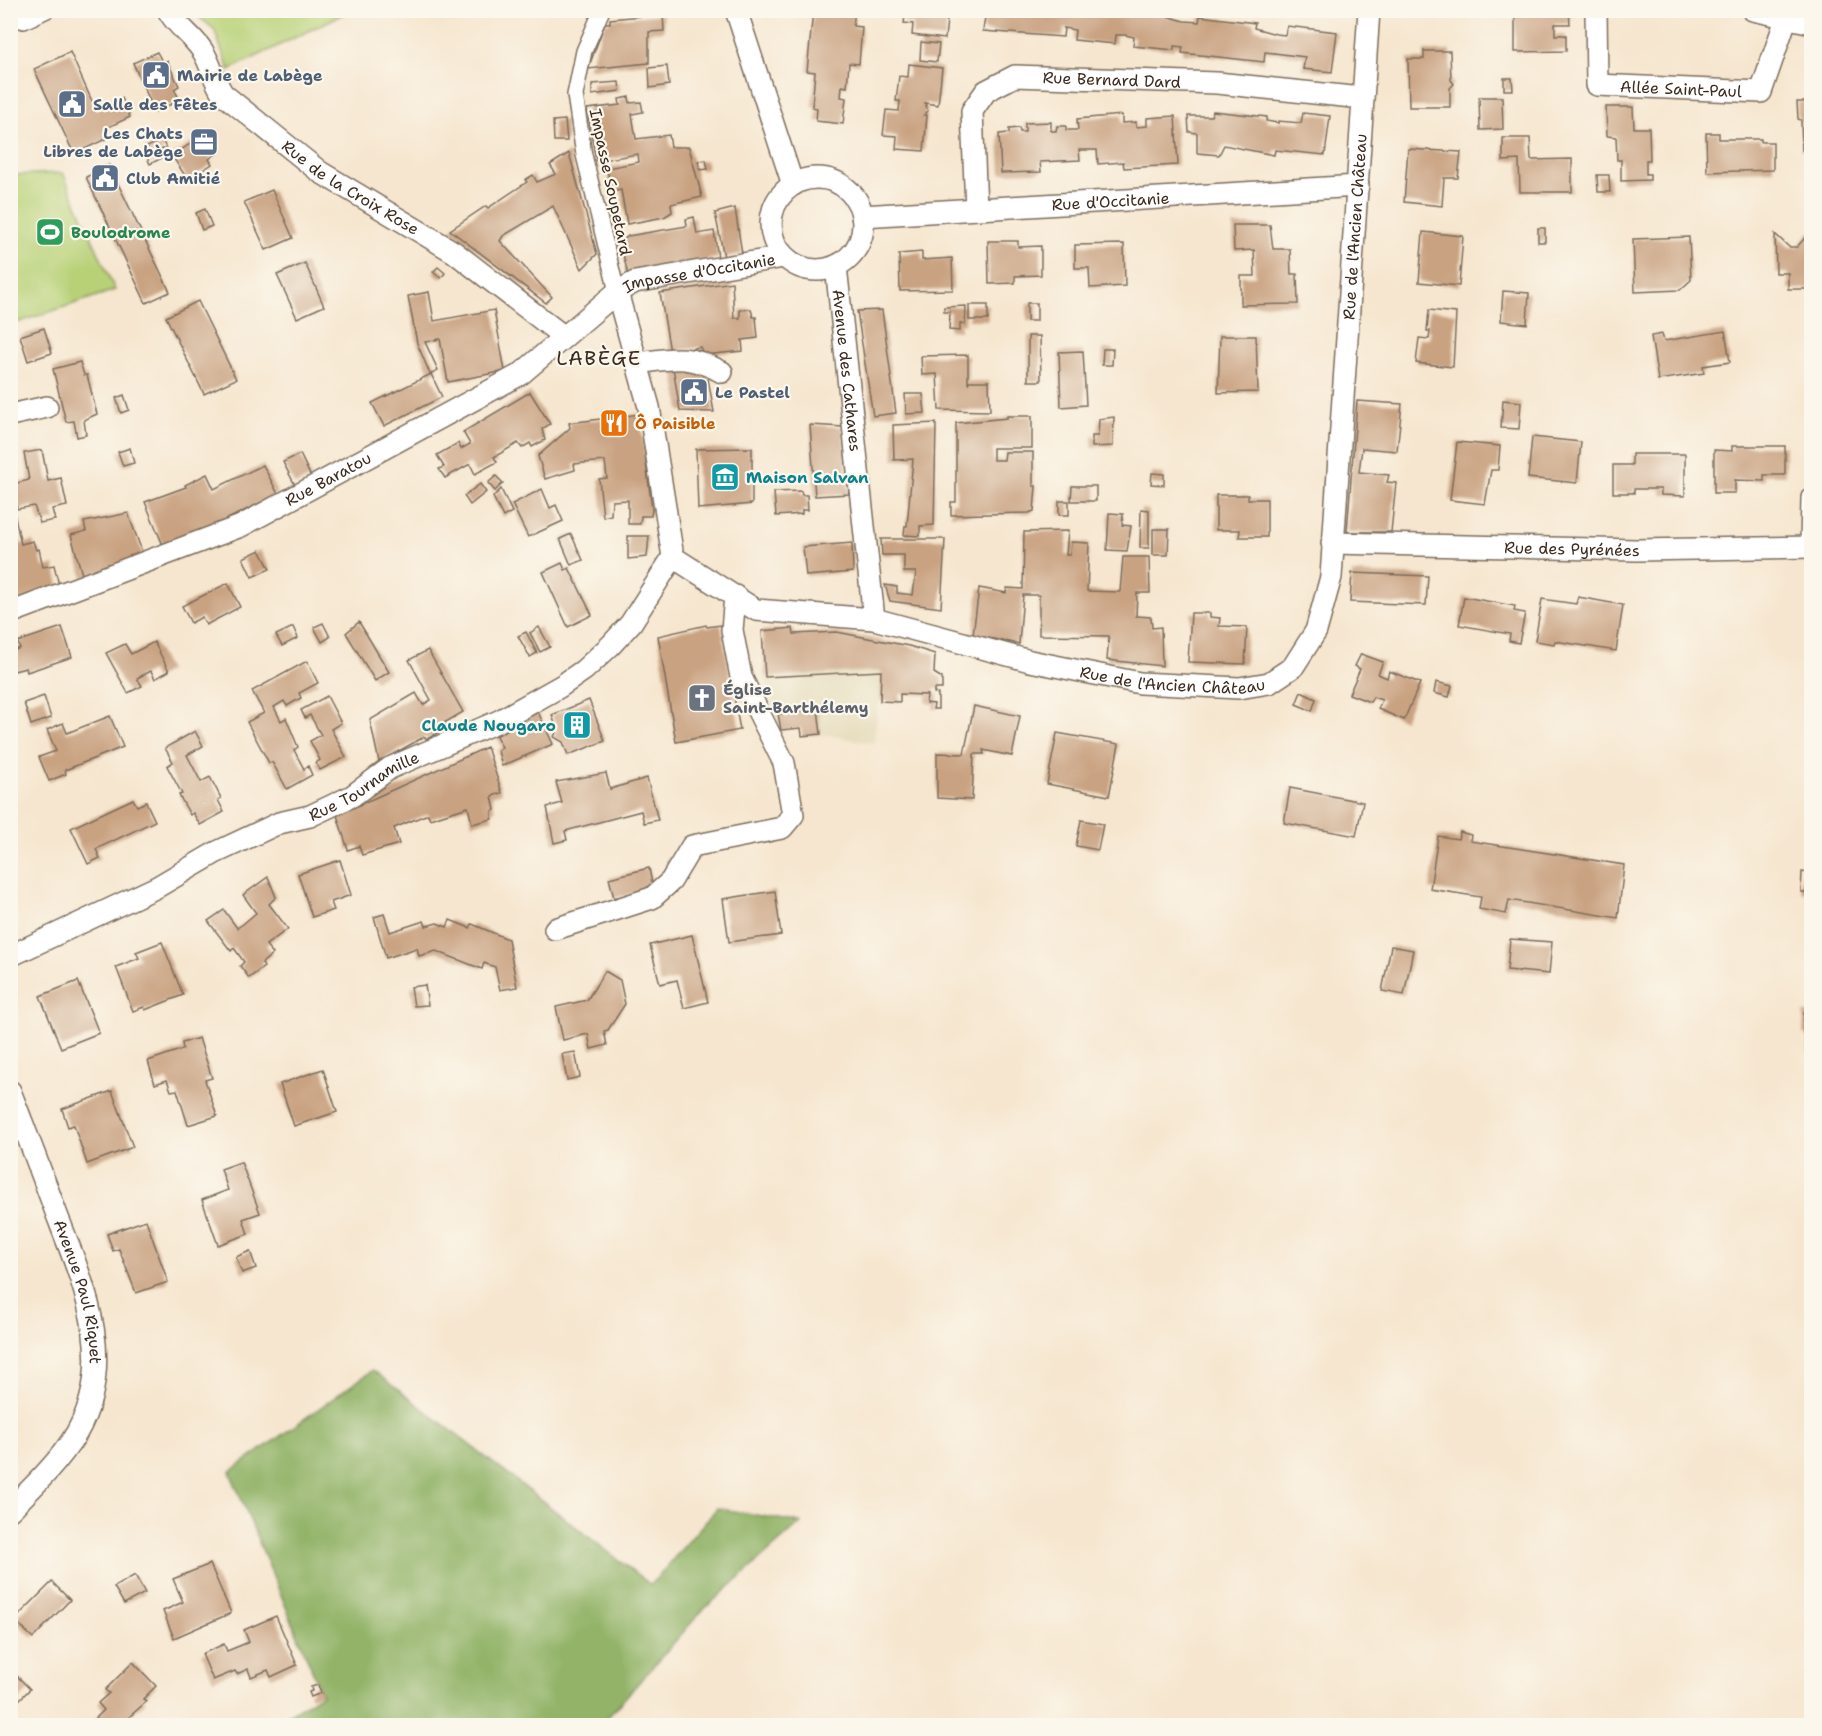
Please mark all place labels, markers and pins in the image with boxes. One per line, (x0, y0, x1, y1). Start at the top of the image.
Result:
public building icon: Mairie de Labège (140, 59, 172, 91)
place label: Mairie de Labège (177, 65, 323, 86)
public building icon: Salle des Fêtes (56, 88, 88, 120)
place label: Salle des Fêtes (93, 94, 218, 115)
place label: Les Chats Libres de Labège (43, 123, 183, 162)
office icon: Les Chats Libres de Labège (188, 126, 220, 158)
public building icon: Club Amitié (89, 162, 121, 194)
place label: Club Amitié (126, 168, 221, 189)
sports icon: Boulodrome (34, 216, 66, 248)
place label: Boulodrome (71, 222, 171, 243)
public building icon: Le Pastel (678, 376, 710, 408)
place label: Le Pastel (715, 382, 790, 403)
restaurant icon: Ô Paisible (598, 407, 630, 439)
place label: Ô Paisible (635, 413, 716, 434)
museum icon: Maison Salvan (709, 461, 741, 493)
place label: Maison Salvan (746, 467, 869, 488)
place label: Église Saint-Barthélemy (723, 679, 868, 718)
church icon: Église Saint-Barthélemy (686, 682, 718, 714)
building icon: Claude Nougaro (561, 709, 593, 741)
place label: Claude Nougaro (421, 715, 556, 736)

